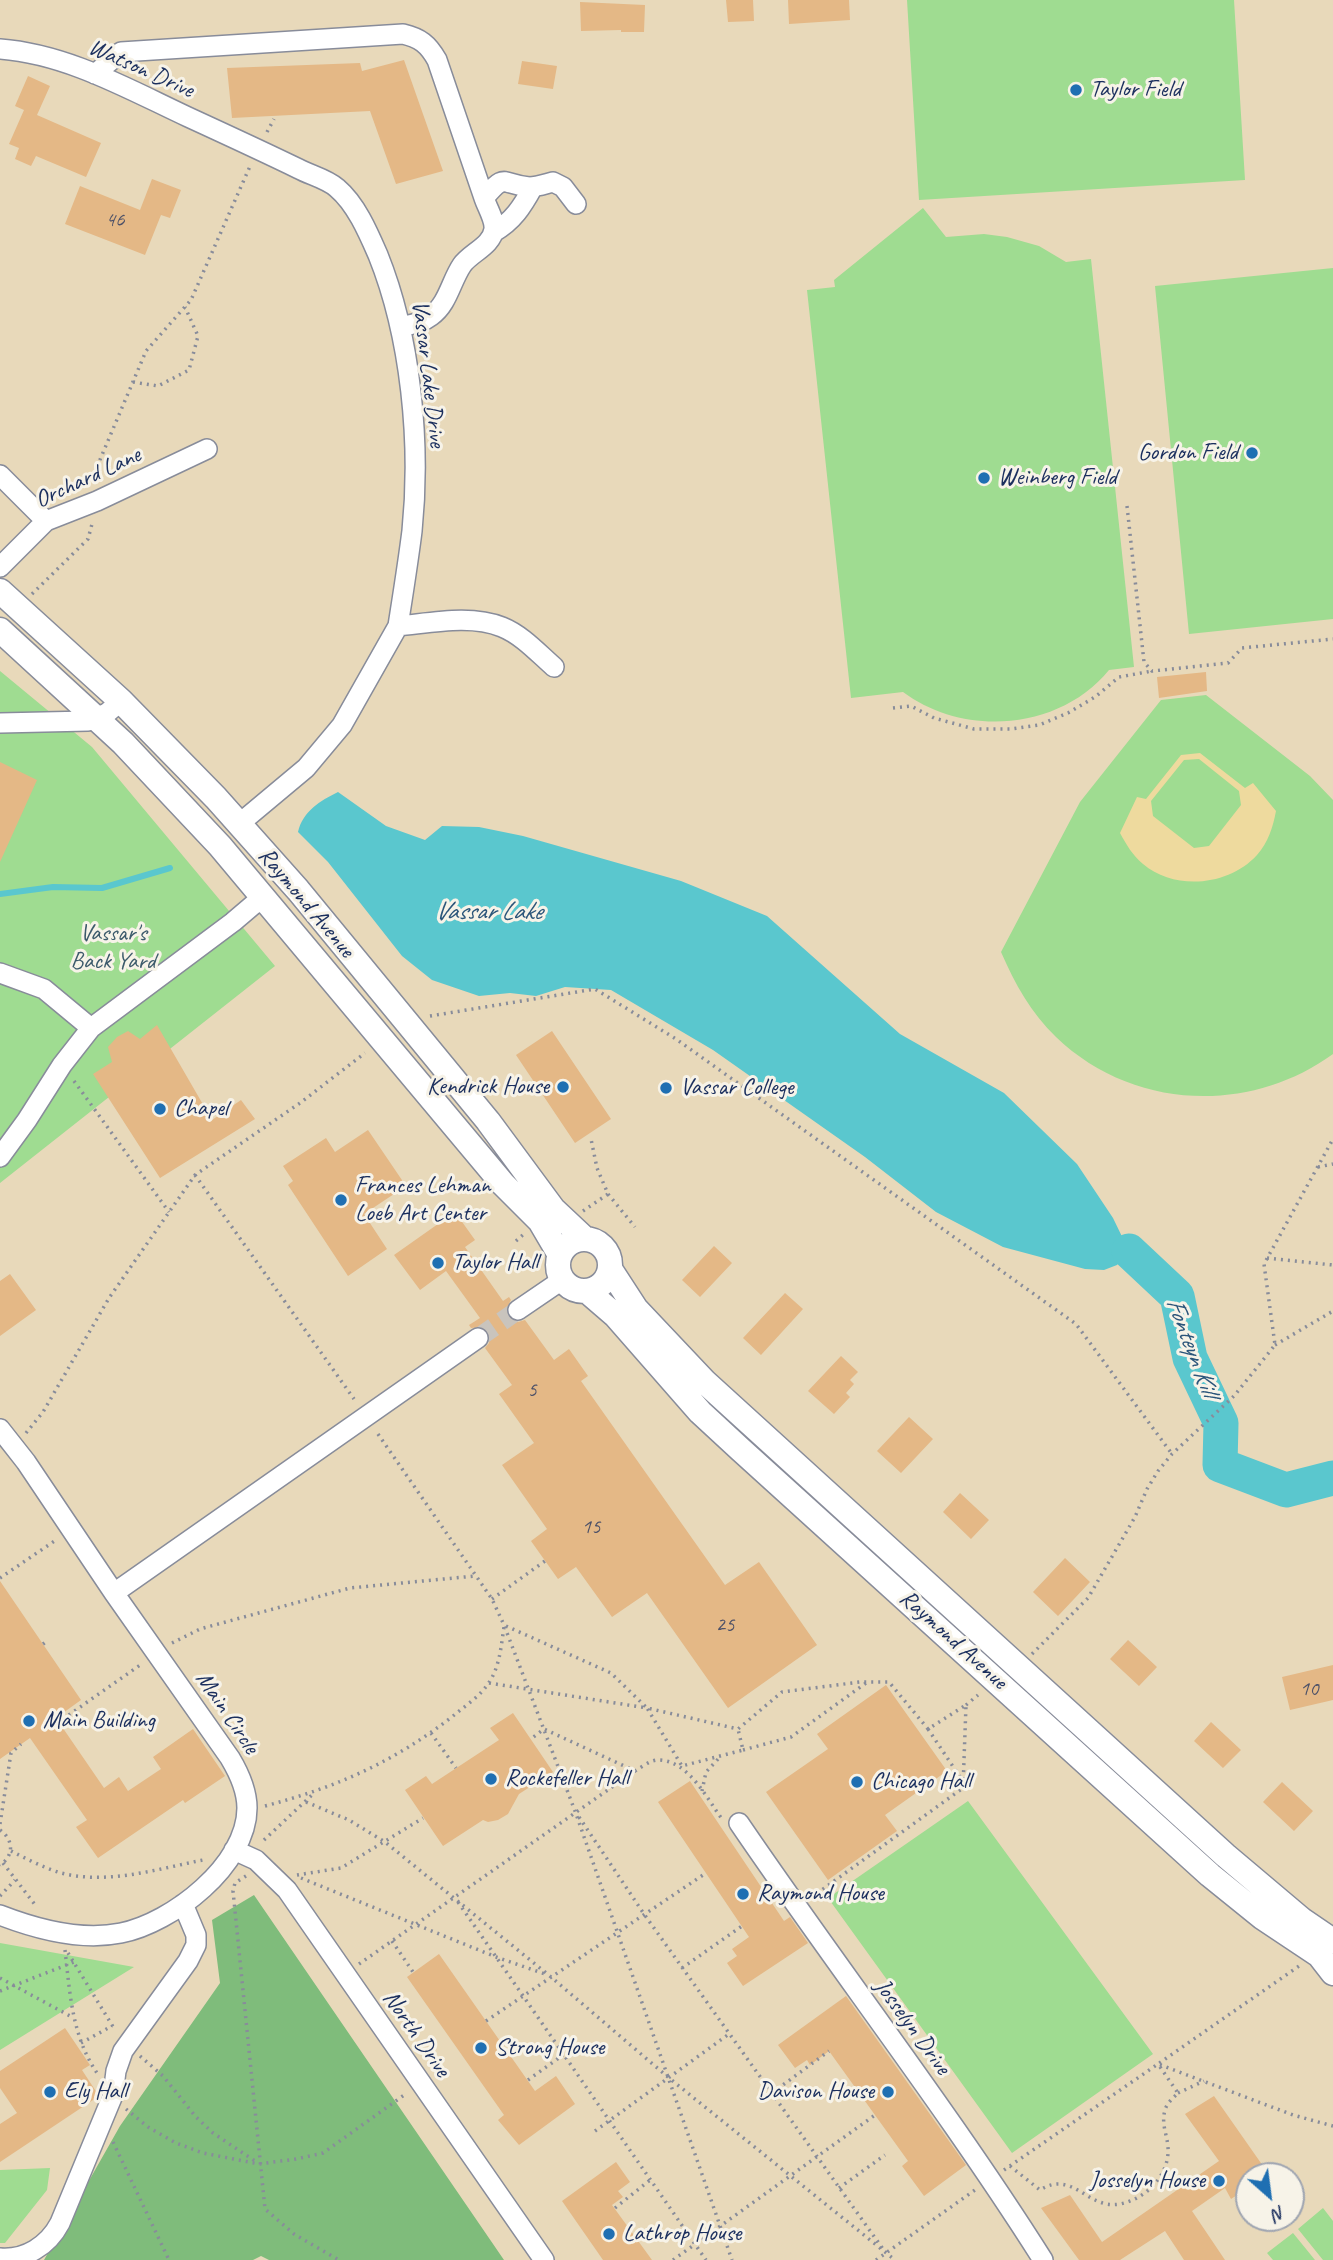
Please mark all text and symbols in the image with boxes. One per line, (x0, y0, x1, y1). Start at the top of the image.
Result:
street label: Watson Drive (84, 33, 198, 105)
place label: Taylor Field (1090, 76, 1181, 104)
marker: Taylor Field (1068, 82, 1084, 98)
house number: 46 (106, 207, 124, 233)
street label: Vassar Lake Drive (405, 299, 451, 449)
place label: Gordon Field (1138, 439, 1238, 467)
street label: Orchard Lane (30, 441, 146, 515)
marker: Gordon Field (1244, 445, 1260, 461)
place label: Weinberg Field (998, 464, 1117, 492)
marker: Weinberg Field (976, 470, 992, 486)
street label: Raymond Avenue (252, 842, 360, 964)
water label: Vassar Lake (435, 896, 541, 928)
park label: Vassar's Back Yard (70, 920, 156, 976)
place label: Kendrick House (427, 1073, 549, 1101)
place label: Vassar College (680, 1074, 794, 1102)
marker: Kendrick House (555, 1079, 571, 1095)
marker: Vassar College (658, 1080, 674, 1096)
place label: Chapel (174, 1095, 228, 1123)
marker: Chapel (152, 1101, 168, 1117)
place label: Frances Lehman Loeb Art Center (355, 1172, 490, 1228)
marker: Frances Lehman Loeb Art Center (333, 1192, 349, 1208)
place label: Taylor Hall (452, 1249, 538, 1277)
marker: Taylor Hall (430, 1255, 446, 1271)
water label: Fonteyn Kill (1158, 1293, 1224, 1401)
house number: 5 (527, 1377, 537, 1403)
house number: 15 (582, 1514, 600, 1540)
street label: Raymond Avenue (893, 1584, 1013, 1696)
house number: 25 (716, 1612, 734, 1638)
street label: Main Circle (189, 1666, 265, 1760)
house number: 10 (1300, 1676, 1318, 1702)
place label: Main Building (43, 1707, 155, 1735)
marker: Main Building (21, 1713, 37, 1729)
place label: Rockefeller Hall (505, 1765, 628, 1793)
place label: Chicago Hall (871, 1768, 971, 1796)
marker: Rockefeller Hall (483, 1771, 499, 1787)
marker: Chicago Hall (849, 1774, 865, 1790)
place label: Raymond House (757, 1880, 884, 1908)
marker: Raymond House (735, 1886, 751, 1902)
street label: Josselyn Drive (868, 1973, 956, 2081)
street label: North Drive (376, 1985, 456, 2083)
place label: Strong House (495, 2034, 604, 2062)
marker: Strong House (473, 2040, 489, 2056)
place label: Ely Hall (64, 2078, 127, 2106)
place label: Davison House (758, 2078, 874, 2106)
marker: Ely Hall (42, 2084, 58, 2100)
marker: Davison House (880, 2084, 896, 2100)
north arrow (1235, 2162, 1305, 2232)
place label: Josselyn House (1090, 2167, 1205, 2195)
marker: Josselyn House (1211, 2173, 1227, 2189)
text: N (1268, 2200, 1290, 2227)
place label: Lathrop House (623, 2220, 741, 2248)
marker: Lathrop House (601, 2226, 617, 2242)

